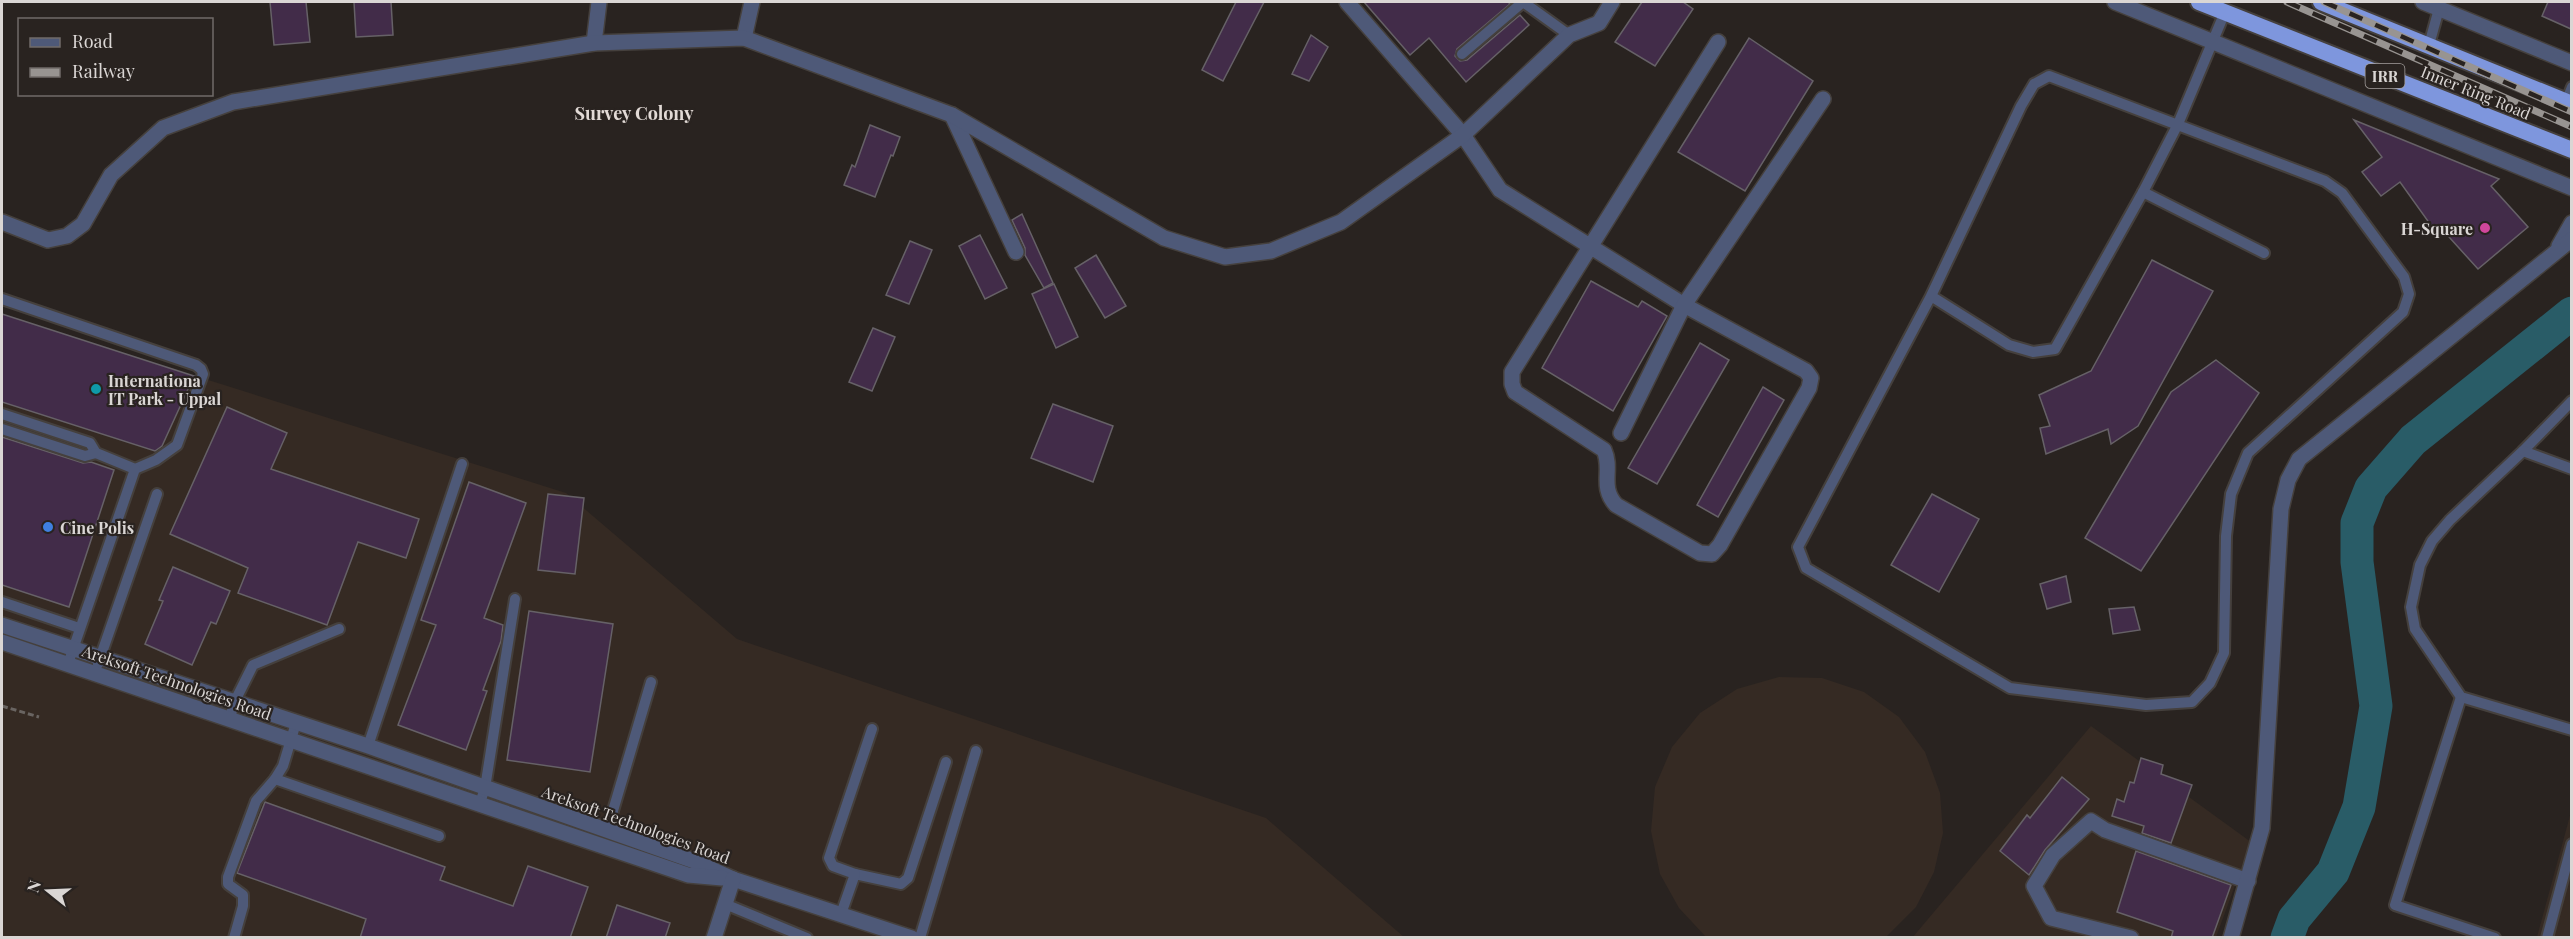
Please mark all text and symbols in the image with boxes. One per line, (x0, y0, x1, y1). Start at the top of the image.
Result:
legend (18, 18, 213, 96)
text: Road (72, 29, 113, 53)
text: Railway (72, 59, 135, 83)
street label: Inner Ring Road (2418, 60, 2534, 124)
road number: IRR (2366, 64, 2404, 88)
district label: Survey Colony (574, 101, 694, 125)
place label: H-Square (2401, 218, 2473, 239)
marker: H-Square (2478, 221, 2492, 235)
place label: Internationa IT Park - Uppal (108, 370, 221, 409)
marker: Internationa IT Park - Uppal (89, 382, 103, 396)
place label: Cine Polis (60, 517, 134, 538)
marker: Cine Polis (41, 520, 55, 534)
street label: Areksoft Technologies Road (79, 639, 274, 724)
street label: Areksoft Technologies Road (538, 780, 733, 868)
north arrow (18, 861, 78, 921)
text: N (21, 877, 45, 895)

